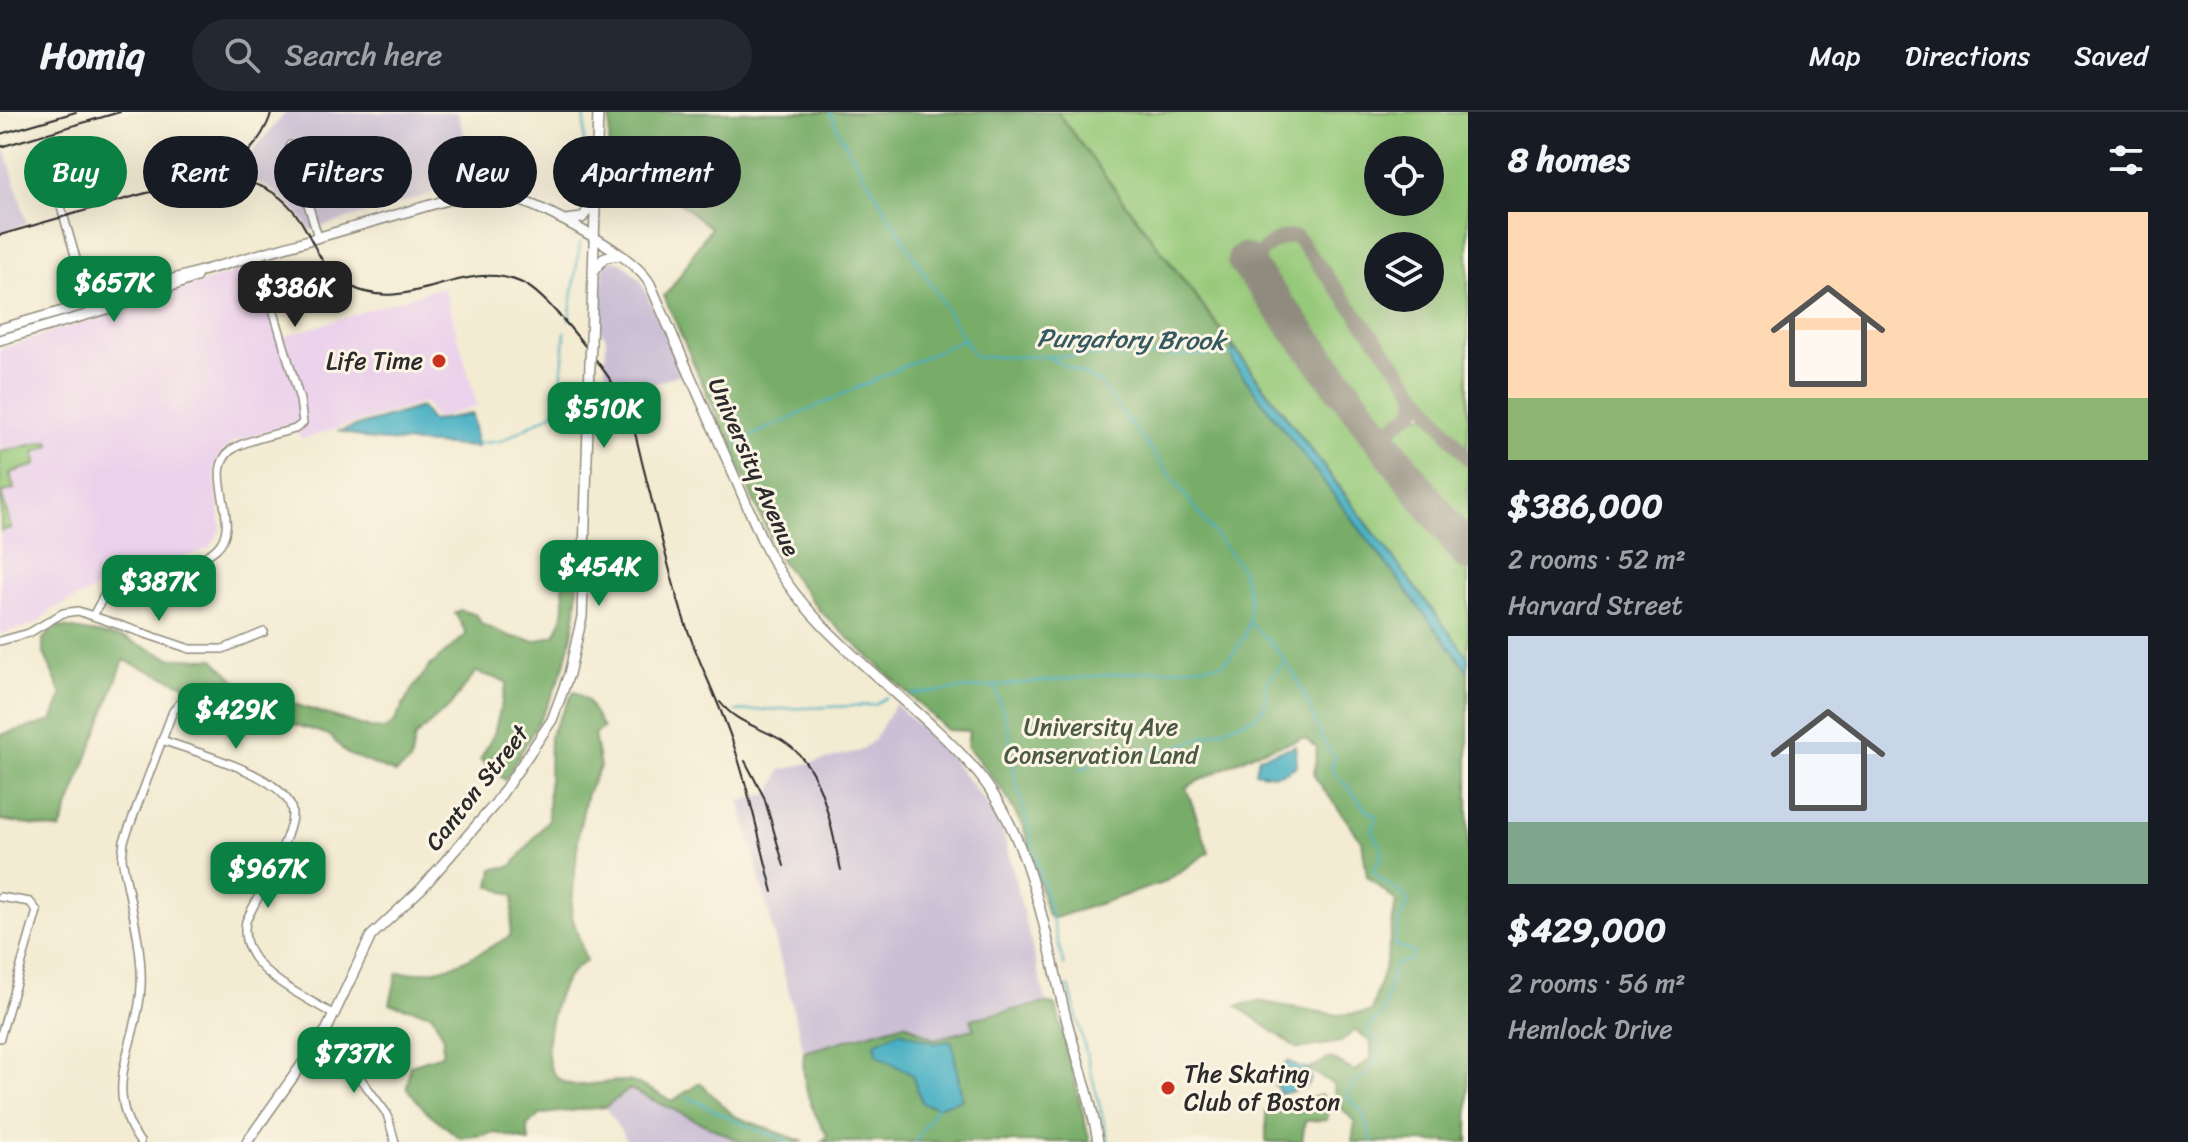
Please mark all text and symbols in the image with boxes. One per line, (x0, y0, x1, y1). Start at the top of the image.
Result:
search box (192, 19, 752, 91)
text: Homiq (40, 22, 144, 89)
text: Search here (284, 28, 442, 82)
text: Map (1809, 31, 1861, 80)
text: Directions (1905, 31, 2030, 80)
text: Saved (2074, 31, 2148, 80)
icon: search (220, 33, 264, 77)
text: 8 homes (1508, 130, 1630, 190)
chip: Buy (24, 136, 127, 208)
chip: Rent (143, 136, 258, 208)
chip: Filters (274, 136, 412, 208)
chip: New (428, 136, 537, 208)
chip: Apartment (553, 136, 741, 208)
map controls (1364, 136, 1444, 312)
button: locate (1364, 136, 1444, 216)
icon: filters (2104, 138, 2148, 182)
button: layers (1364, 232, 1444, 312)
pin: $657K (58, 256, 170, 324)
text: $657K (75, 259, 153, 305)
pin: $386K (239, 261, 351, 329)
text: $386K (256, 264, 334, 310)
icon: home (1756, 264, 1900, 408)
water label: Purgatory Brook (1037, 314, 1229, 364)
place label: Life Time (326, 340, 423, 382)
marker: Life Time (430, 352, 448, 370)
street label: University Avenue (696, 371, 812, 564)
pin: $510K (548, 382, 660, 450)
text: $510K (566, 385, 642, 431)
text: $386,000 (1508, 476, 1663, 536)
text: 2 rooms · 52 m² (1508, 536, 1686, 582)
pin: $454K (543, 540, 655, 608)
text: $454K (558, 543, 640, 589)
pin: $387K (103, 555, 215, 623)
text: $387K (120, 558, 198, 604)
text: Harvard Street (1508, 582, 1683, 628)
pin: $429K (180, 683, 292, 751)
text: $429K (196, 686, 276, 732)
icon: home (1756, 688, 1900, 832)
park label: University Ave Conservation Land (1004, 706, 1199, 776)
street label: Canton Street (414, 715, 541, 860)
pin: $967K (212, 842, 324, 910)
text: $967K (229, 845, 307, 891)
text: $429,000 (1508, 900, 1666, 960)
text: 2 rooms · 56 m² (1508, 960, 1686, 1006)
text: Hemlock Drive (1508, 1006, 1673, 1052)
pin: $737K (298, 1027, 410, 1095)
text: $737K (315, 1030, 393, 1076)
place label: The Skating Club of Boston (1184, 1053, 1340, 1123)
marker: The Skating Club of Boston (1159, 1079, 1177, 1097)

